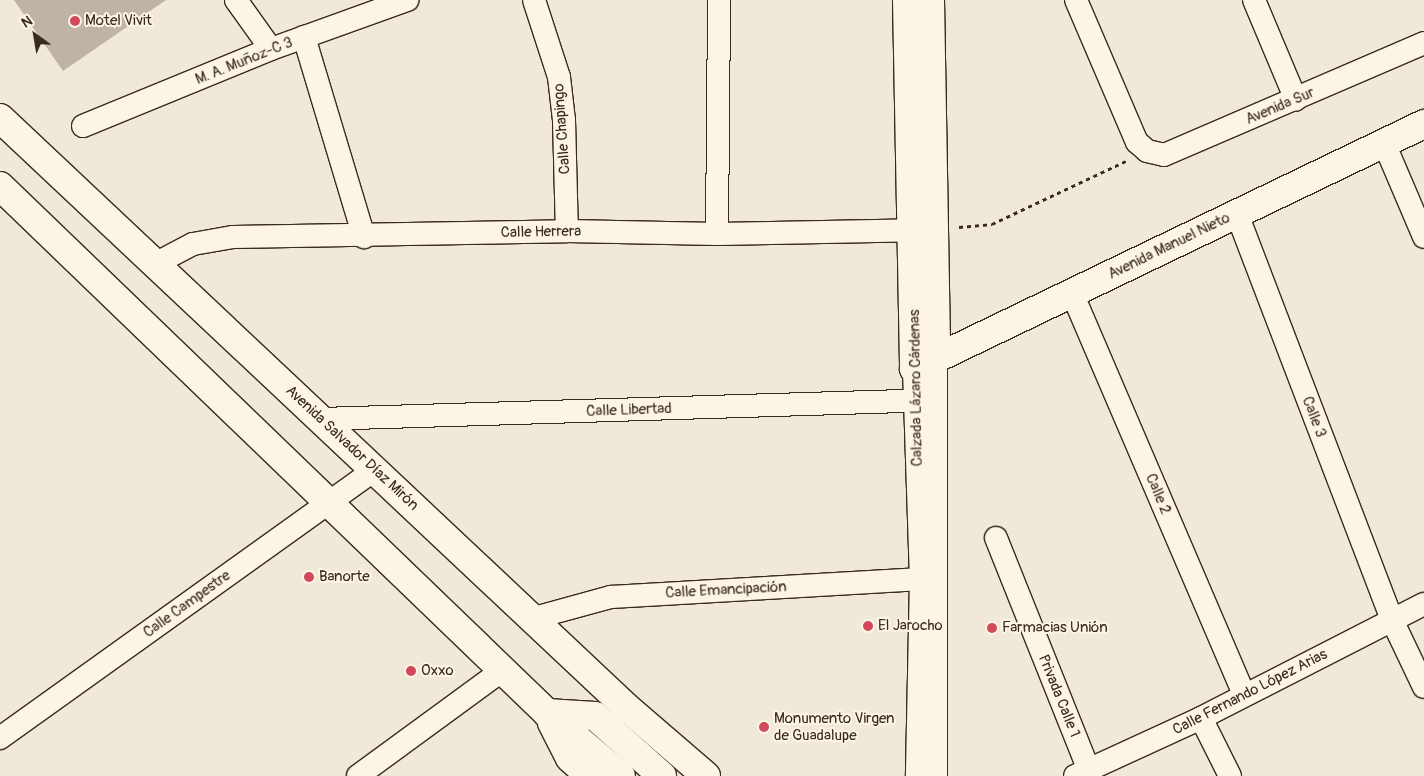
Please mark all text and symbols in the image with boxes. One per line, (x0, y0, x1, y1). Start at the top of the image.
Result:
north arrow (10, 10, 60, 60)
text: N (18, 12, 35, 32)
place label: Motel Vivit (85, 12, 152, 30)
marker: Motel Vivit (69, 15, 81, 27)
street label: M. A. Muñoz-C 3 (193, 33, 295, 89)
street label: Calle Chapingo (550, 83, 574, 175)
street label: Avenida Sur (1243, 83, 1317, 129)
street label: Avenida Manuel Nieto (1105, 209, 1233, 283)
street label: Calle Herrera (501, 222, 581, 242)
street label: Calzada Lázaro Cárdenas (906, 309, 926, 467)
street label: Avenida Salvador Díaz Mirón (282, 382, 422, 514)
street label: Calle 3 (1298, 394, 1330, 440)
street label: Calle Libertad (586, 400, 672, 420)
street label: Calle 2 (1141, 471, 1175, 517)
street label: Calle Campestre (140, 566, 234, 642)
place label: Banorte (319, 568, 370, 586)
marker: Banorte (303, 571, 315, 583)
street label: Calle Emancipación (665, 578, 787, 602)
place label: El Jarocho (878, 617, 943, 635)
place label: Farmacias Unión (1002, 619, 1108, 637)
marker: El Jarocho (862, 620, 874, 632)
marker: Farmacias Unión (986, 622, 998, 634)
street label: Calle Fernando López Arias (1170, 645, 1330, 739)
street label: Privada Calle 1 (1034, 652, 1084, 740)
place label: Oxxo (421, 662, 454, 680)
marker: Oxxo (405, 665, 417, 677)
place label: Monumento Virgen de Guadalupe (774, 709, 895, 744)
marker: Monumento Virgen de Guadalupe (758, 721, 770, 733)

